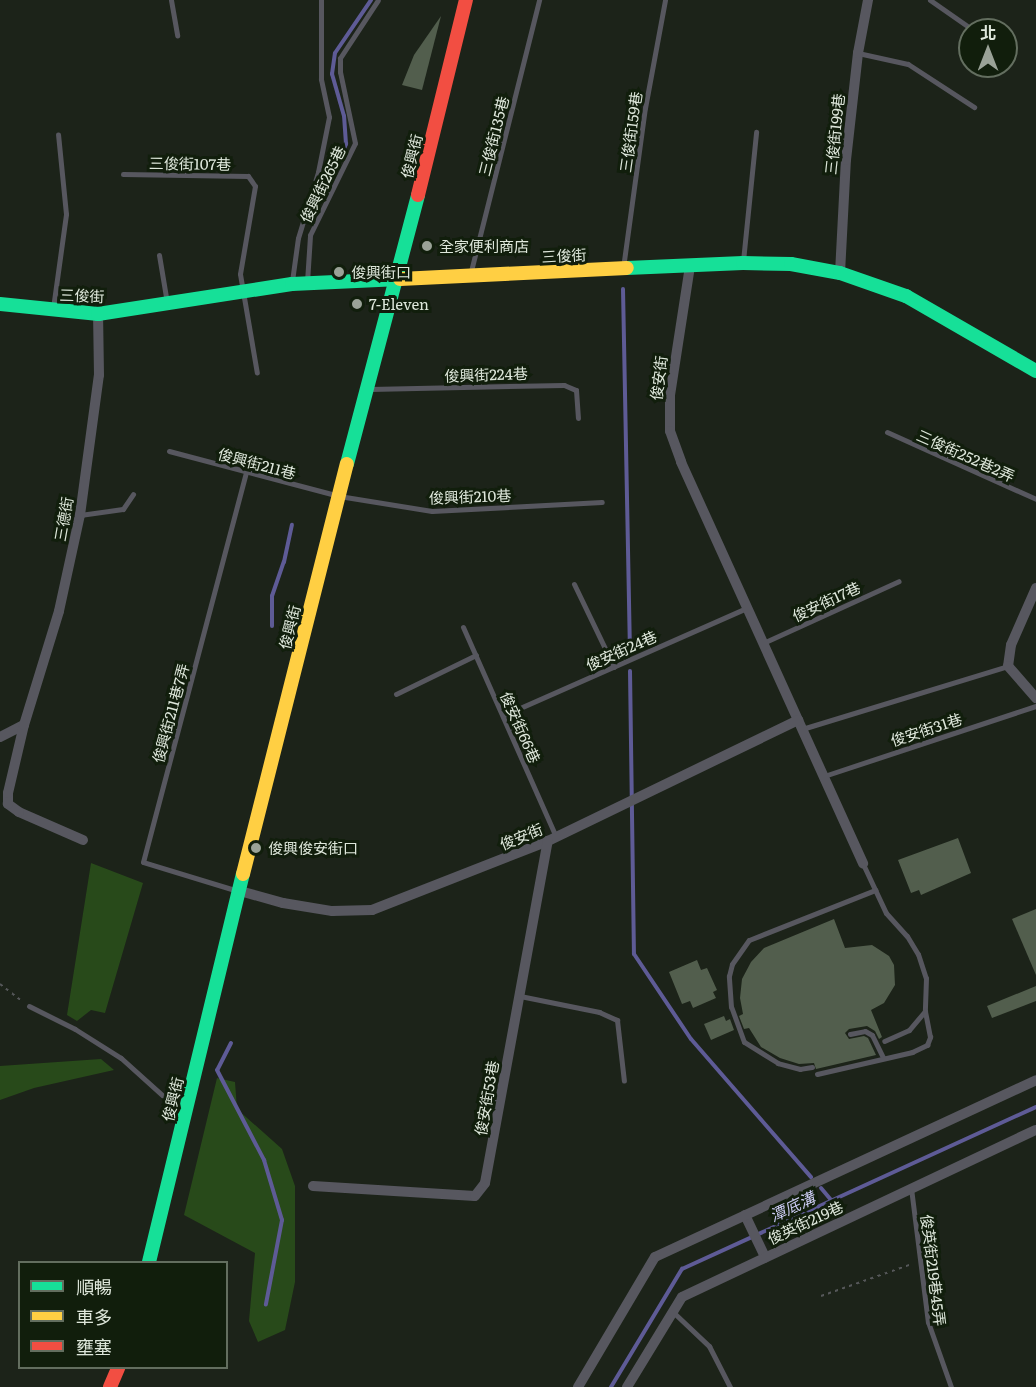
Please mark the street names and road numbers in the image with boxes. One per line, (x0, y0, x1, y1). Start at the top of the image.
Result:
street label: 三俊街159巷 (615, 90, 645, 174)
street label: 三俊街199巷 (821, 92, 847, 176)
street label: 三俊街135巷 (474, 94, 512, 178)
street label: 俊興街 (397, 132, 425, 180)
street label: 俊興街265巷 (296, 143, 348, 225)
street label: 三俊街107巷 (149, 153, 231, 173)
street label: 三俊街 (541, 245, 587, 265)
street label: 三俊街 (59, 285, 105, 305)
street label: 俊安街 (646, 355, 670, 401)
street label: 俊興街224巷 (444, 364, 528, 384)
street label: 三俊街252巷2弄 (914, 425, 1018, 485)
street label: 俊興街211巷 (216, 444, 298, 482)
street label: 俊興街210巷 (429, 486, 511, 506)
street label: 三德街 (50, 495, 76, 543)
street label: 俊安街17巷 (789, 577, 863, 625)
street label: 俊興街 (275, 603, 303, 651)
street label: 俊安街24巷 (583, 626, 659, 674)
street label: 俊興街211巷7弄 (148, 661, 192, 765)
street label: 俊安街66巷 (497, 689, 545, 765)
street label: 俊安街31巷 (888, 709, 964, 749)
street label: 俊安街 (497, 819, 545, 853)
street label: 俊安街53巷 (471, 1059, 501, 1137)
street label: 俊興街 (158, 1075, 186, 1123)
street label: 俊英街219巷 (764, 1197, 846, 1247)
street label: 俊英街219巷45弄 (918, 1213, 950, 1327)

